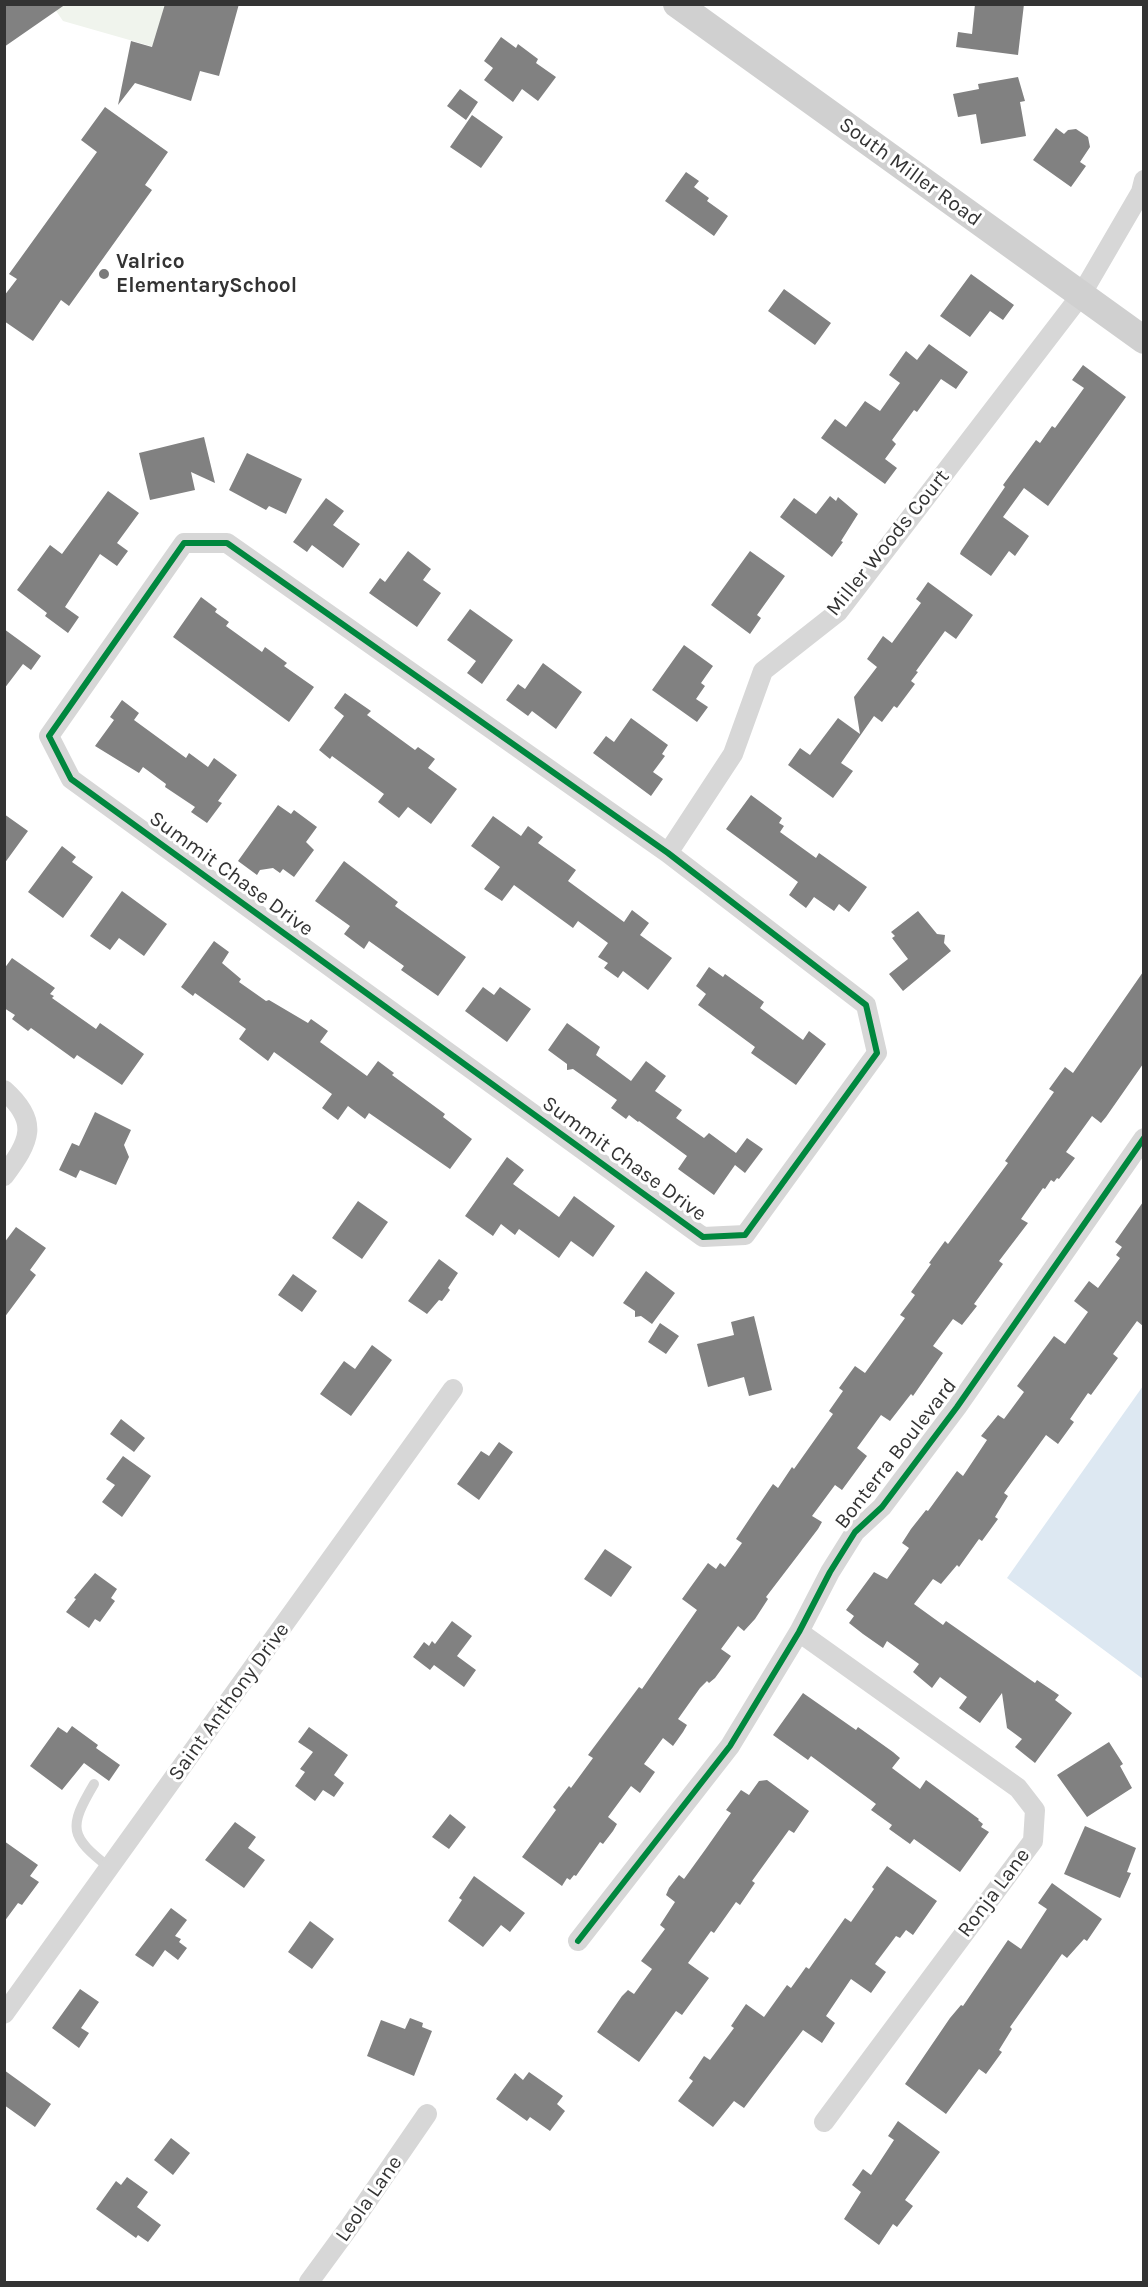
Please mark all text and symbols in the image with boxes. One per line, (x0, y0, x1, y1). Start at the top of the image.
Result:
street label: South Miller Road (834, 112, 986, 232)
place label: Valrico ElementarySchool (116, 249, 297, 299)
marker: Valrico ElementarySchool (97, 267, 111, 281)
street label: Miller Woods Court (821, 465, 955, 621)
street label: Summit Chase Drive (144, 806, 318, 942)
street label: Summit Chase Drive (537, 1091, 711, 1227)
street label: Bonterra Boulevard (830, 1374, 962, 1534)
street label: Saint Anthony Drive (163, 1618, 295, 1786)
street label: Ronja Lane (952, 1843, 1036, 1943)
street label: Leola Lane (330, 2151, 408, 2247)

